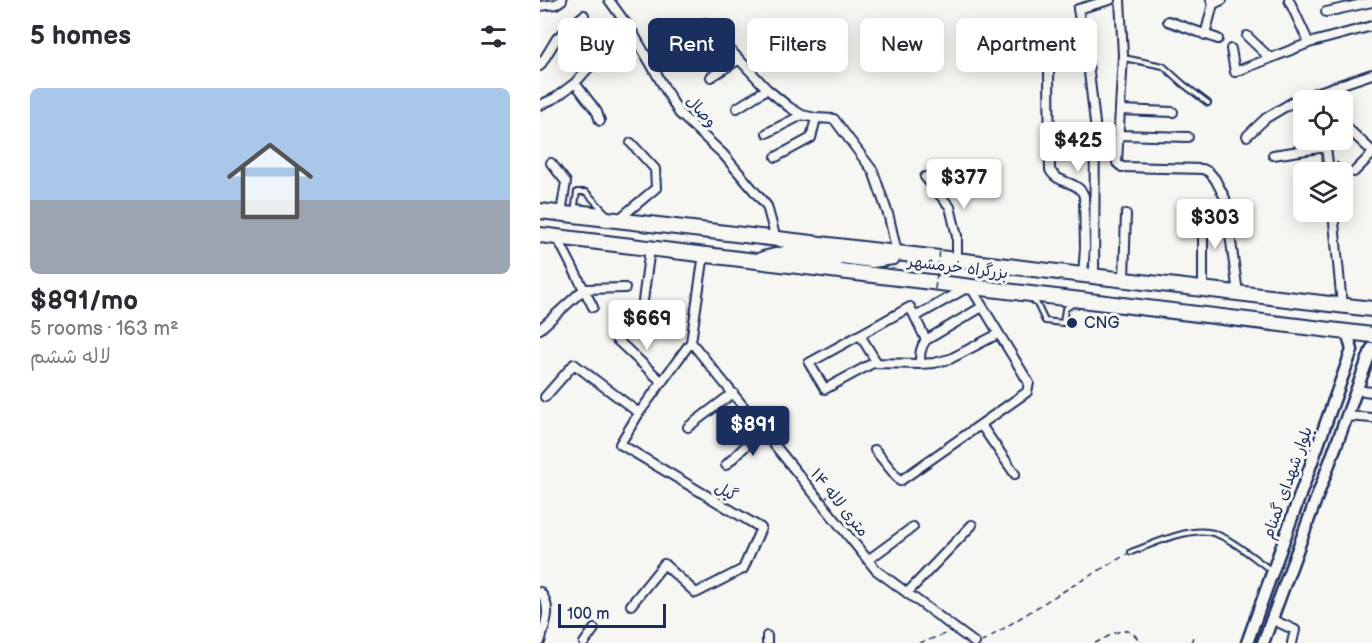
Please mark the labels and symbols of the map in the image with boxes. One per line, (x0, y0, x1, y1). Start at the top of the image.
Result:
street label: وصال (681, 92, 721, 132)
pin: $425 (1042, 122, 1114, 173)
pin: $377 (928, 159, 1000, 210)
pin: $303 (1179, 199, 1251, 250)
street label: بزرگراه خرمشهر (905, 251, 1009, 284)
pin: $669 (611, 300, 683, 351)
place label: CNG (1084, 314, 1119, 333)
marker: CNG (1065, 316, 1079, 330)
pin: $891 (717, 406, 789, 457)
street label: بلوار شهدای گمنام (1258, 424, 1319, 543)
street label: ۱۴ متری لاله (806, 465, 872, 541)
street label: گیل (711, 477, 741, 506)
scale bar (558, 601, 666, 628)

